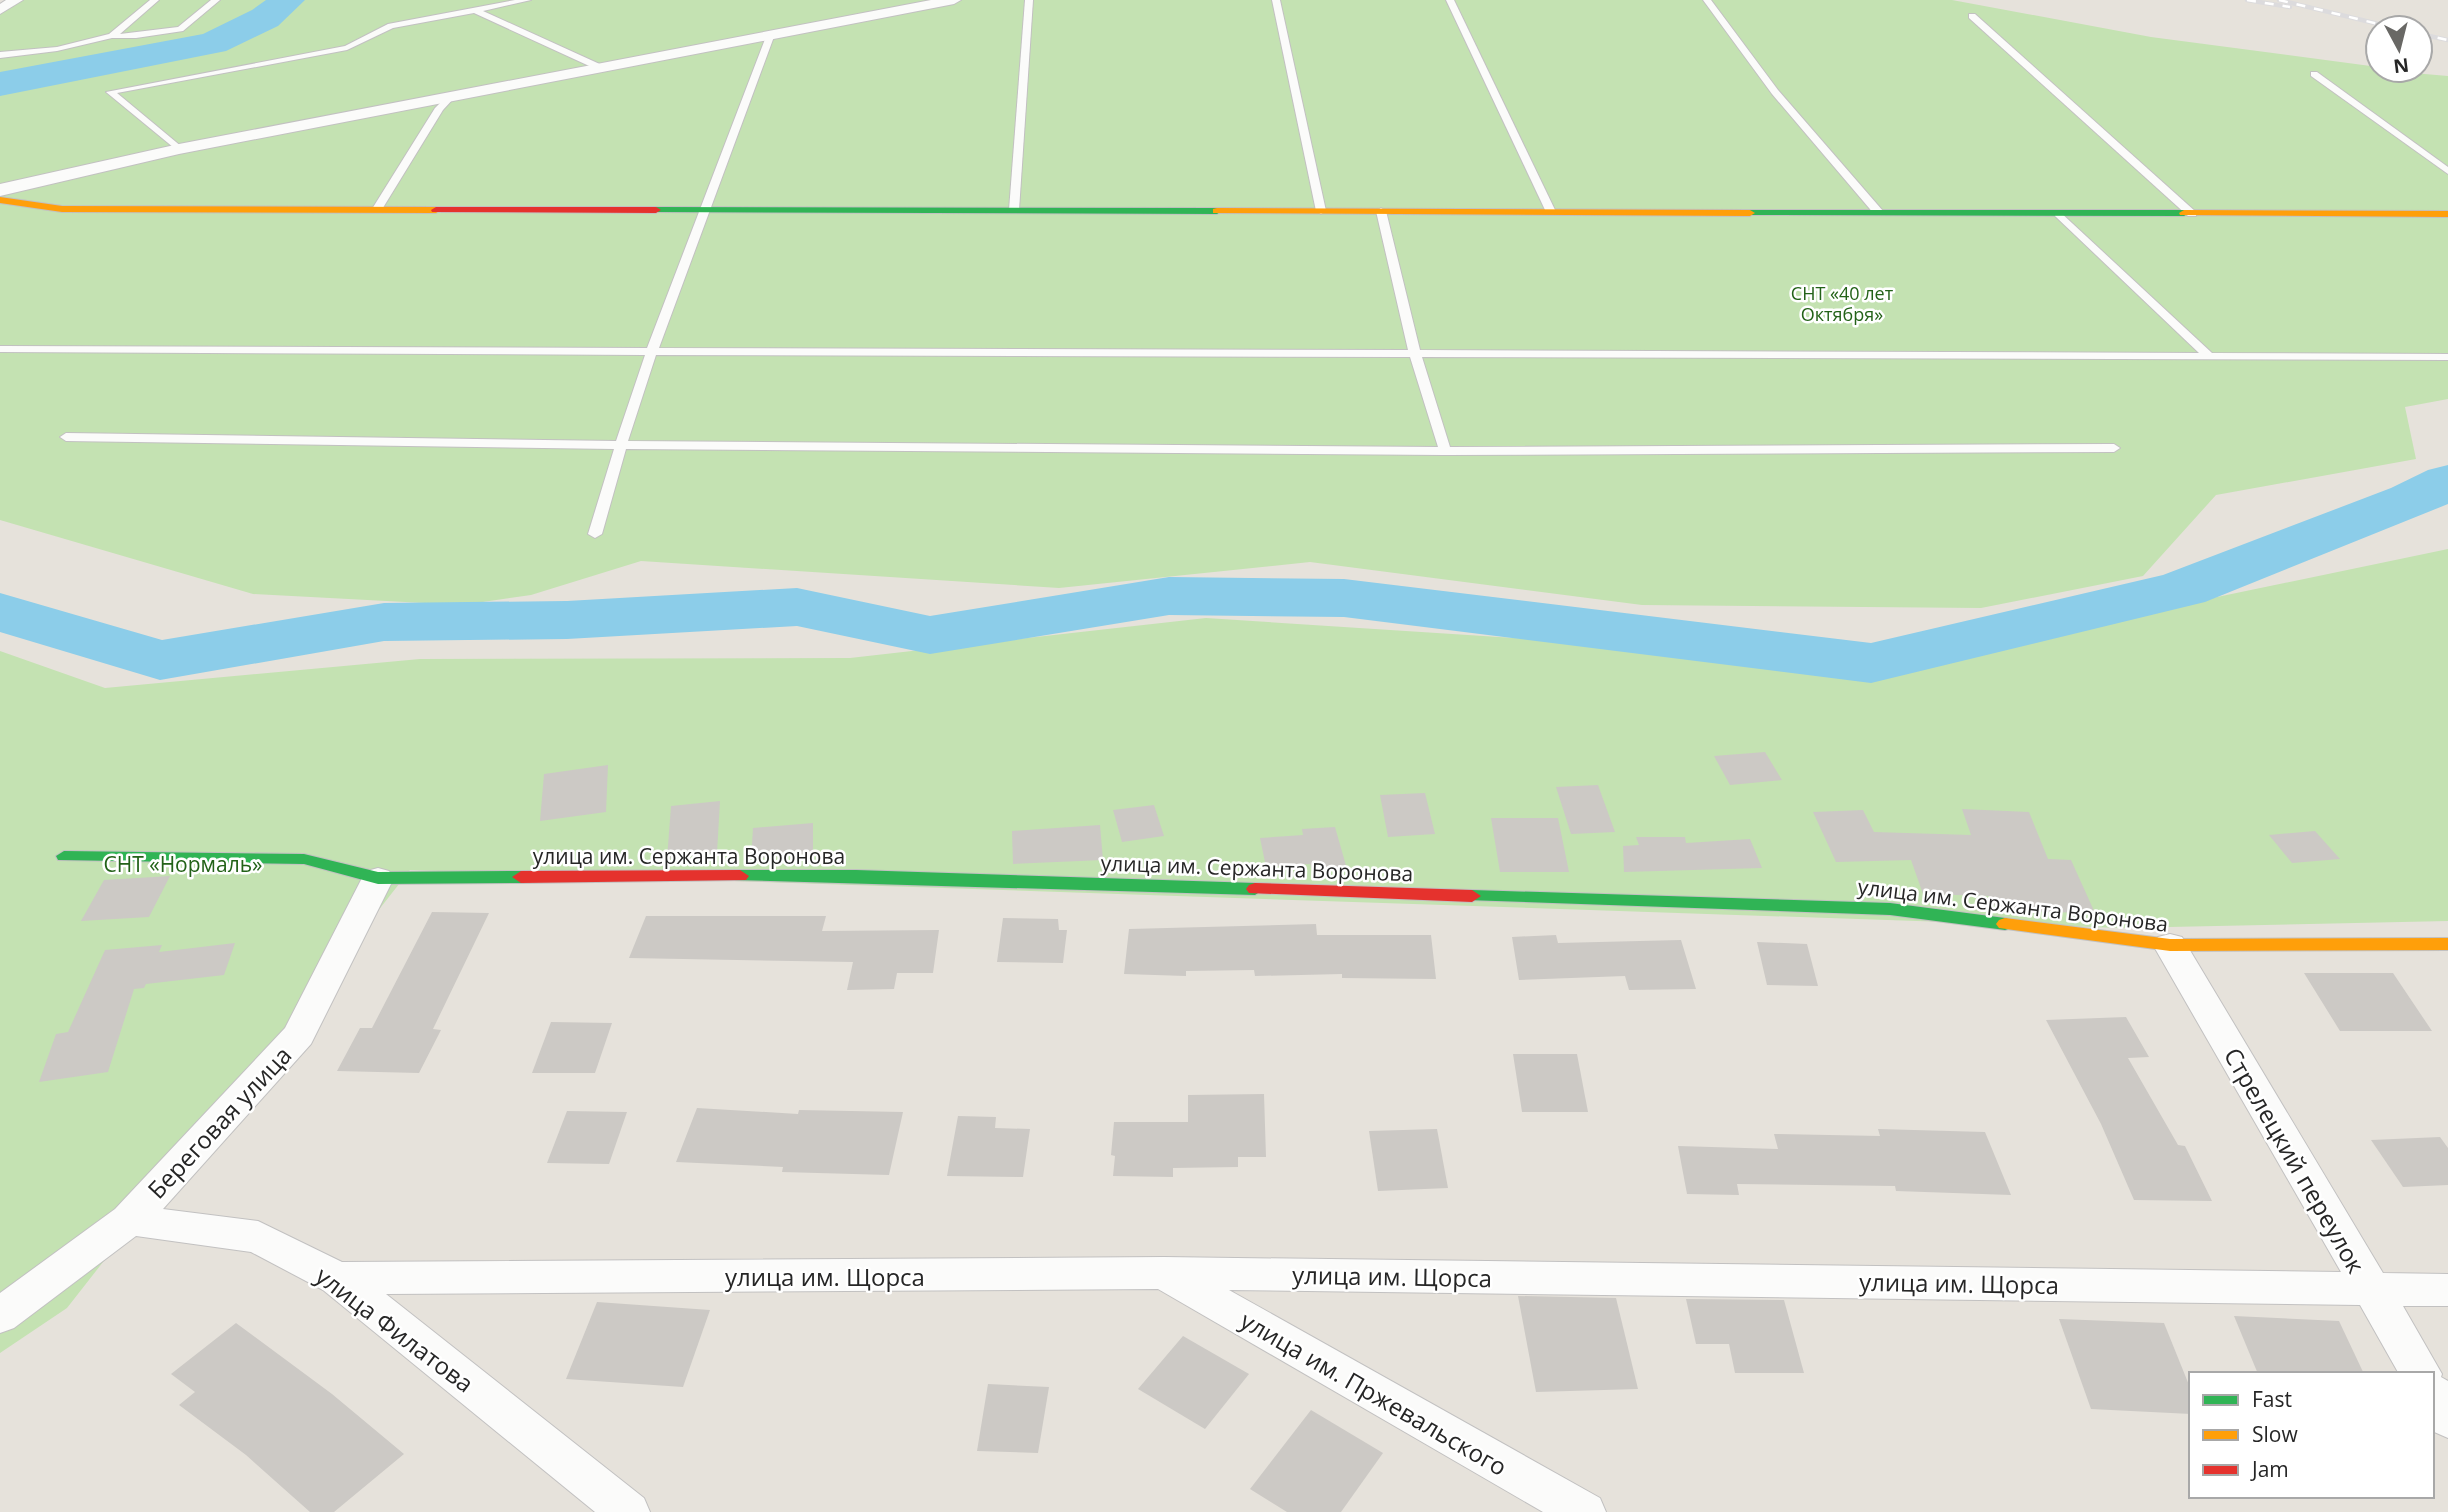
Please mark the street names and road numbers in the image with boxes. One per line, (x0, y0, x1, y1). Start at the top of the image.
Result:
street label: улица им. Сержанта Воронова (533, 842, 845, 870)
street label: улица им. Сержанта Воронова (1100, 849, 1414, 887)
street label: улица им. Сержанта Воронова (1856, 872, 2170, 938)
street label: Береговая улица (140, 1039, 298, 1205)
street label: Стрелецкий переулок (2217, 1041, 2373, 1279)
street label: улица им. Щорса (1292, 1258, 1492, 1294)
street label: улица Филатова (309, 1259, 481, 1399)
street label: улица им. Щорса (725, 1260, 925, 1293)
street label: улица им. Щорса (1859, 1265, 2059, 1301)
street label: улица им. Пржевальского (1235, 1303, 1513, 1483)

